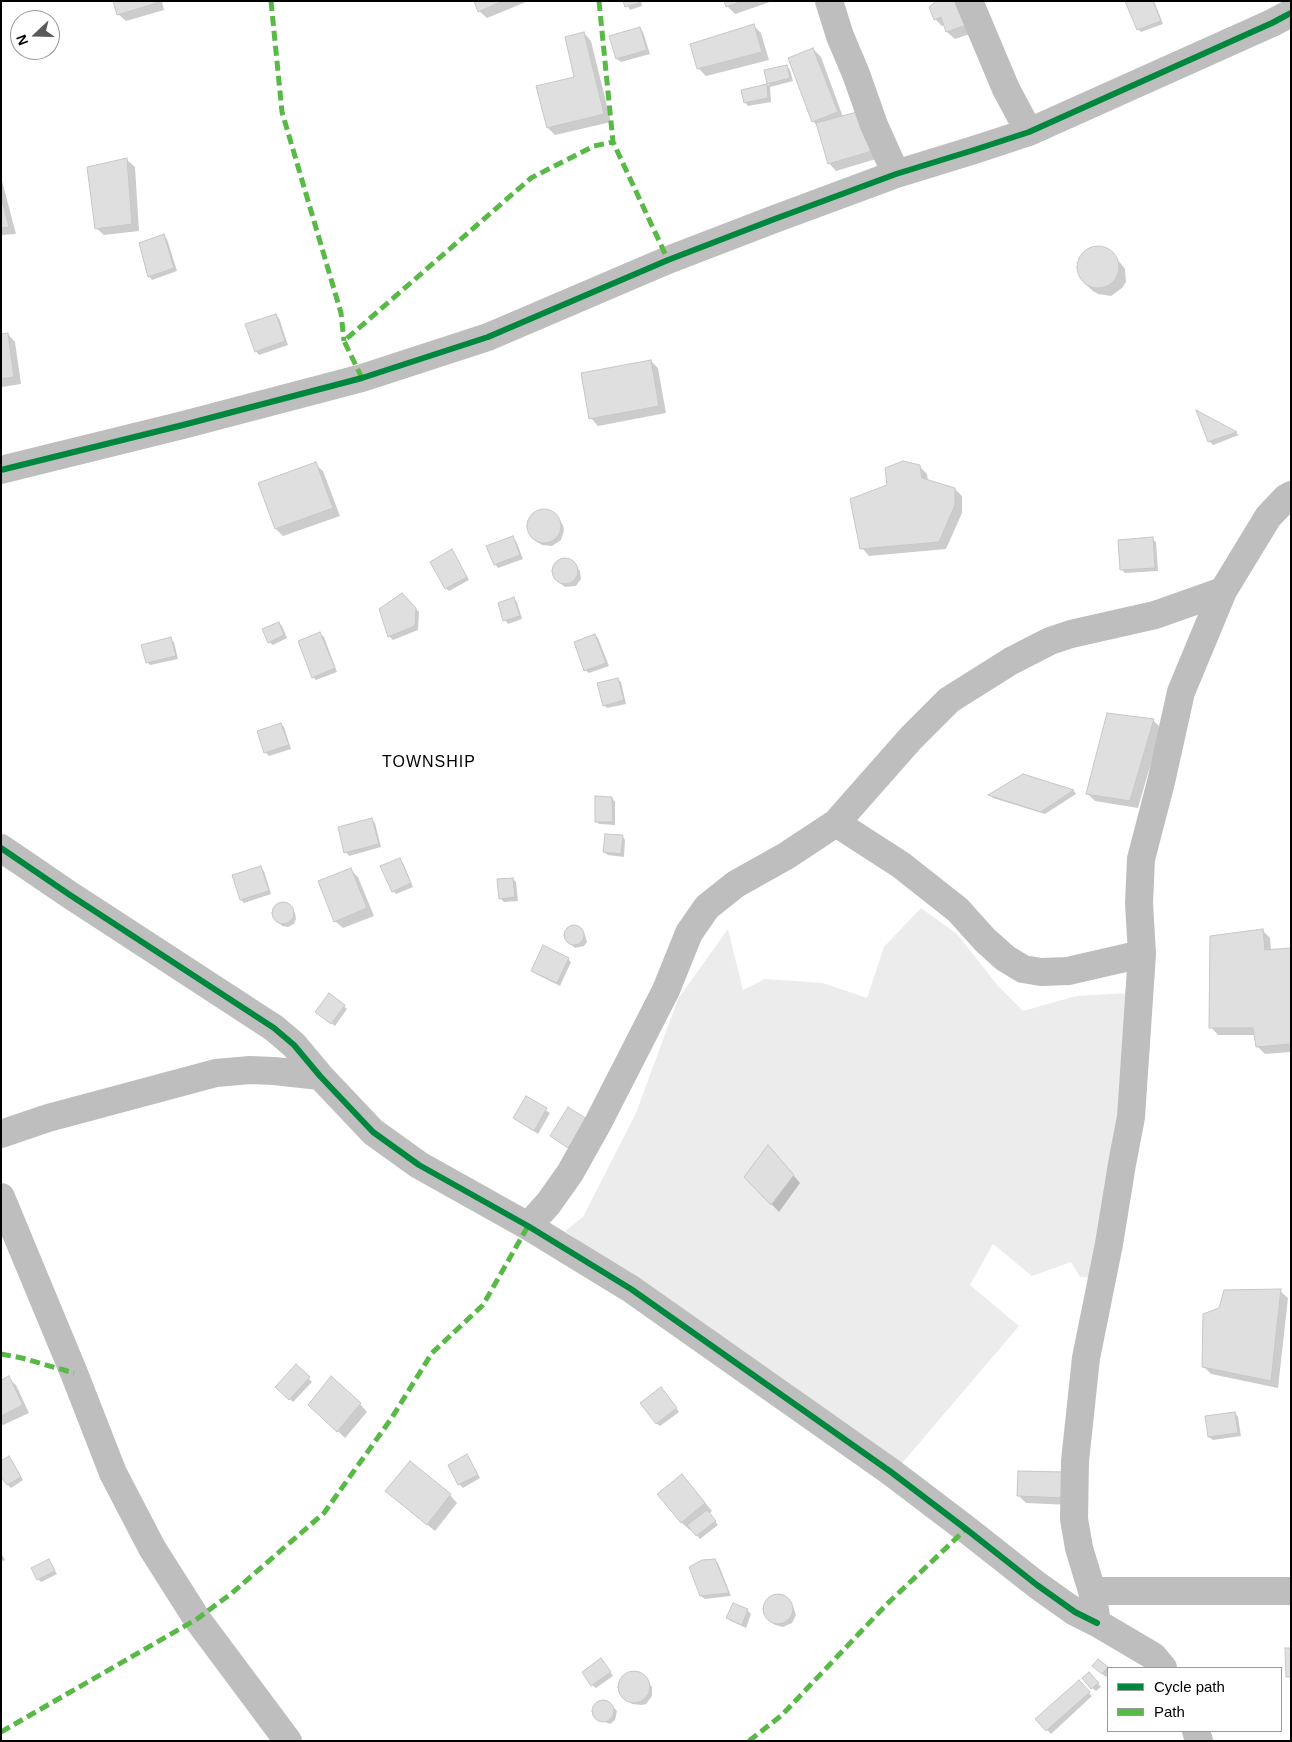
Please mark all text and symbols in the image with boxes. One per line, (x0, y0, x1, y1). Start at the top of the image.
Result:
north arrow (10, 10, 60, 60)
text: N (13, 32, 31, 48)
district label: TOWNSHIP (381, 753, 477, 773)
legend (1107, 1667, 1282, 1732)
text: Cycle path (1154, 1678, 1225, 1695)
text: Path (1154, 1703, 1185, 1720)

